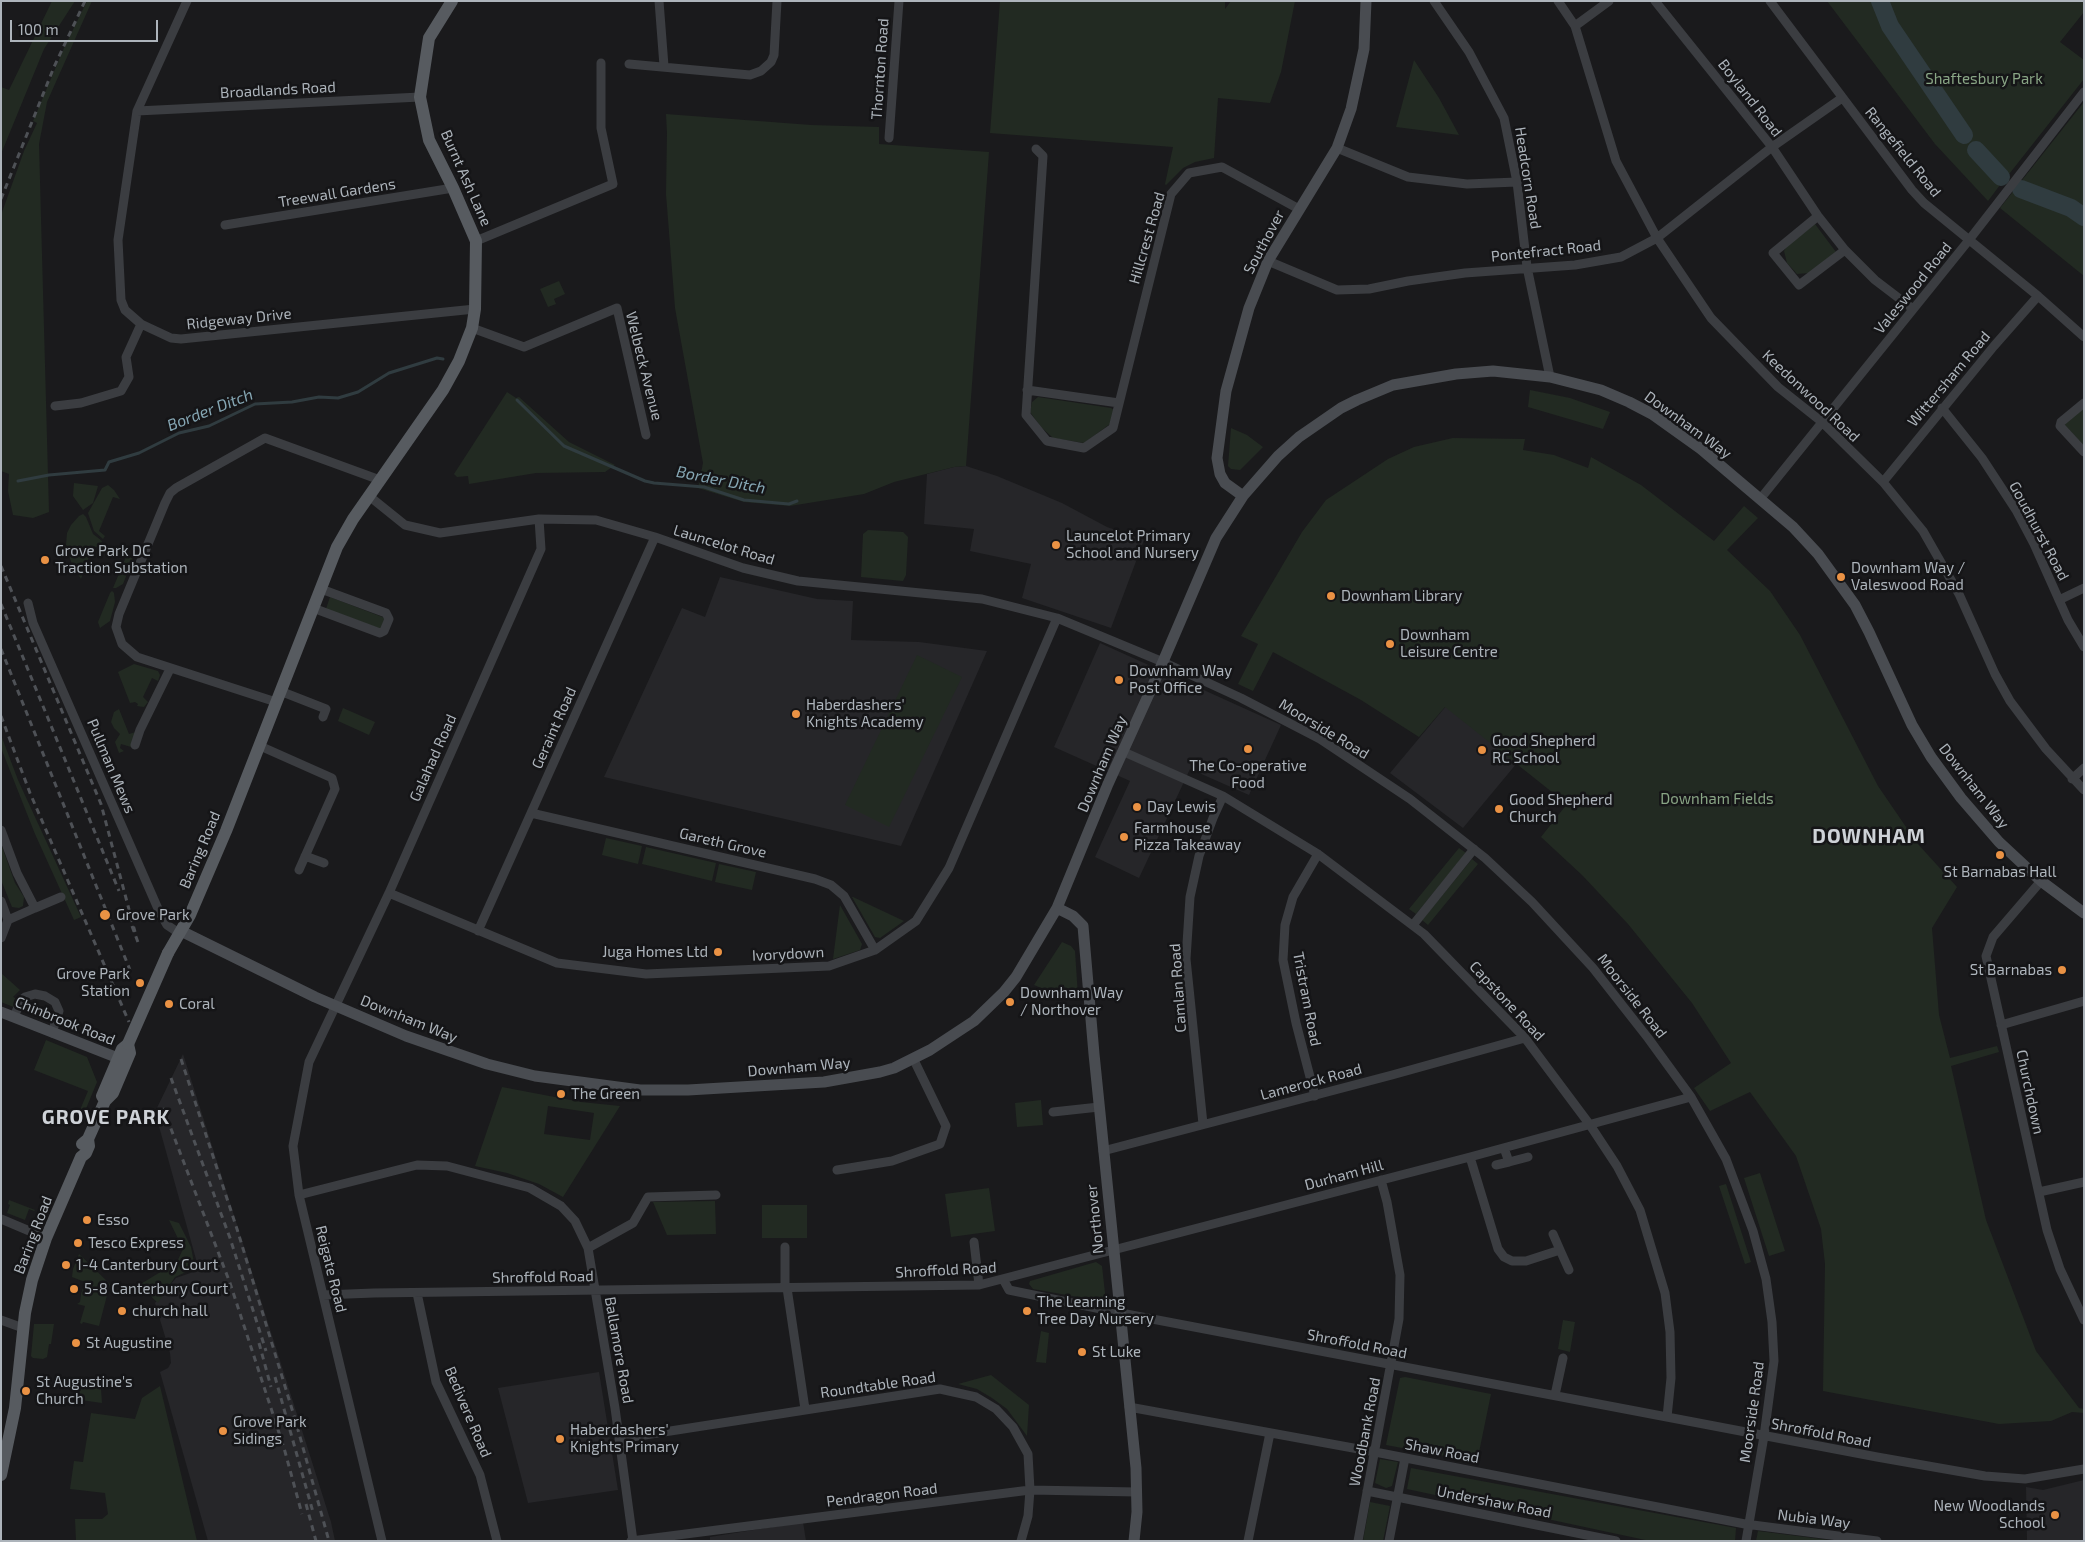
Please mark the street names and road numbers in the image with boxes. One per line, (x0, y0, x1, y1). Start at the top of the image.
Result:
street label: Thornton Road (867, 18, 893, 120)
street label: Boyland Road (1714, 56, 1786, 140)
street label: Broadlands Road (220, 78, 336, 102)
street label: Rangefield Road (1861, 103, 1945, 201)
street label: Headcorn Road (1511, 126, 1545, 230)
street label: Burnt Ash Lane (437, 127, 495, 229)
street label: Treewall Gardens (277, 175, 397, 211)
street label: Hillcrest Road (1125, 190, 1169, 286)
street label: Southover (1240, 207, 1288, 277)
street label: Pontefract Road (1490, 236, 1602, 266)
street label: Valeswood Road (1870, 238, 1956, 338)
street label: Ridgeway Drive (186, 305, 292, 333)
street label: Welbeck Avenue (622, 310, 666, 422)
street label: Wittersham Road (1904, 328, 1994, 430)
street label: Keedonwood Road (1759, 346, 1863, 446)
street label: Downham Way (1641, 387, 1735, 463)
street label: Goudhurst Road (2005, 478, 2073, 584)
street label: Launcelot Road (671, 521, 777, 569)
street label: Geraint Road (528, 684, 580, 772)
street label: Moorside Road (1276, 695, 1372, 763)
street label: Galahad Road (406, 712, 460, 804)
street label: Downham Way (1074, 713, 1130, 815)
street label: Pullman Mews (83, 716, 139, 816)
street label: Downham Way (1935, 740, 2013, 832)
street label: Baring Road (176, 809, 224, 891)
street label: Gareth Grove (678, 824, 768, 862)
street label: Ivorydown (751, 943, 825, 965)
street label: Camlan Road (1166, 943, 1190, 1033)
street label: Tristram Road (1289, 950, 1325, 1048)
street label: Moorside Road (1593, 950, 1671, 1042)
street label: Capstone Road (1466, 958, 1548, 1044)
street label: Downham Way (358, 991, 460, 1047)
street label: Chinbrook Road (12, 993, 118, 1049)
street label: Churchdown (2012, 1048, 2048, 1136)
street label: Downham Way (747, 1054, 851, 1080)
street label: Lamerock Road (1258, 1060, 1364, 1104)
street label: Durham Hill (1303, 1156, 1385, 1194)
street label: Northover (1082, 1183, 1108, 1255)
street label: Baring Road (10, 1193, 56, 1277)
street label: Reigate Road (311, 1224, 351, 1314)
street label: Shroffold Road (895, 1258, 997, 1282)
street label: Shroffold Road (492, 1267, 594, 1287)
street label: Ballamore Road (601, 1295, 637, 1405)
street label: Shroffold Road (1305, 1325, 1409, 1363)
street label: Moorside Road (1736, 1360, 1768, 1464)
street label: Bedivere Road (441, 1364, 495, 1460)
street label: Roundtable Road (819, 1368, 937, 1402)
street label: Woodbank Road (1346, 1376, 1384, 1488)
street label: Shroffold Road (1769, 1414, 1873, 1452)
street label: Shaw Road (1403, 1435, 1481, 1467)
street label: Pendragon Road (825, 1479, 939, 1511)
street label: Undershaw Road (1435, 1482, 1553, 1522)
street label: Nubia Way (1777, 1506, 1851, 1532)

